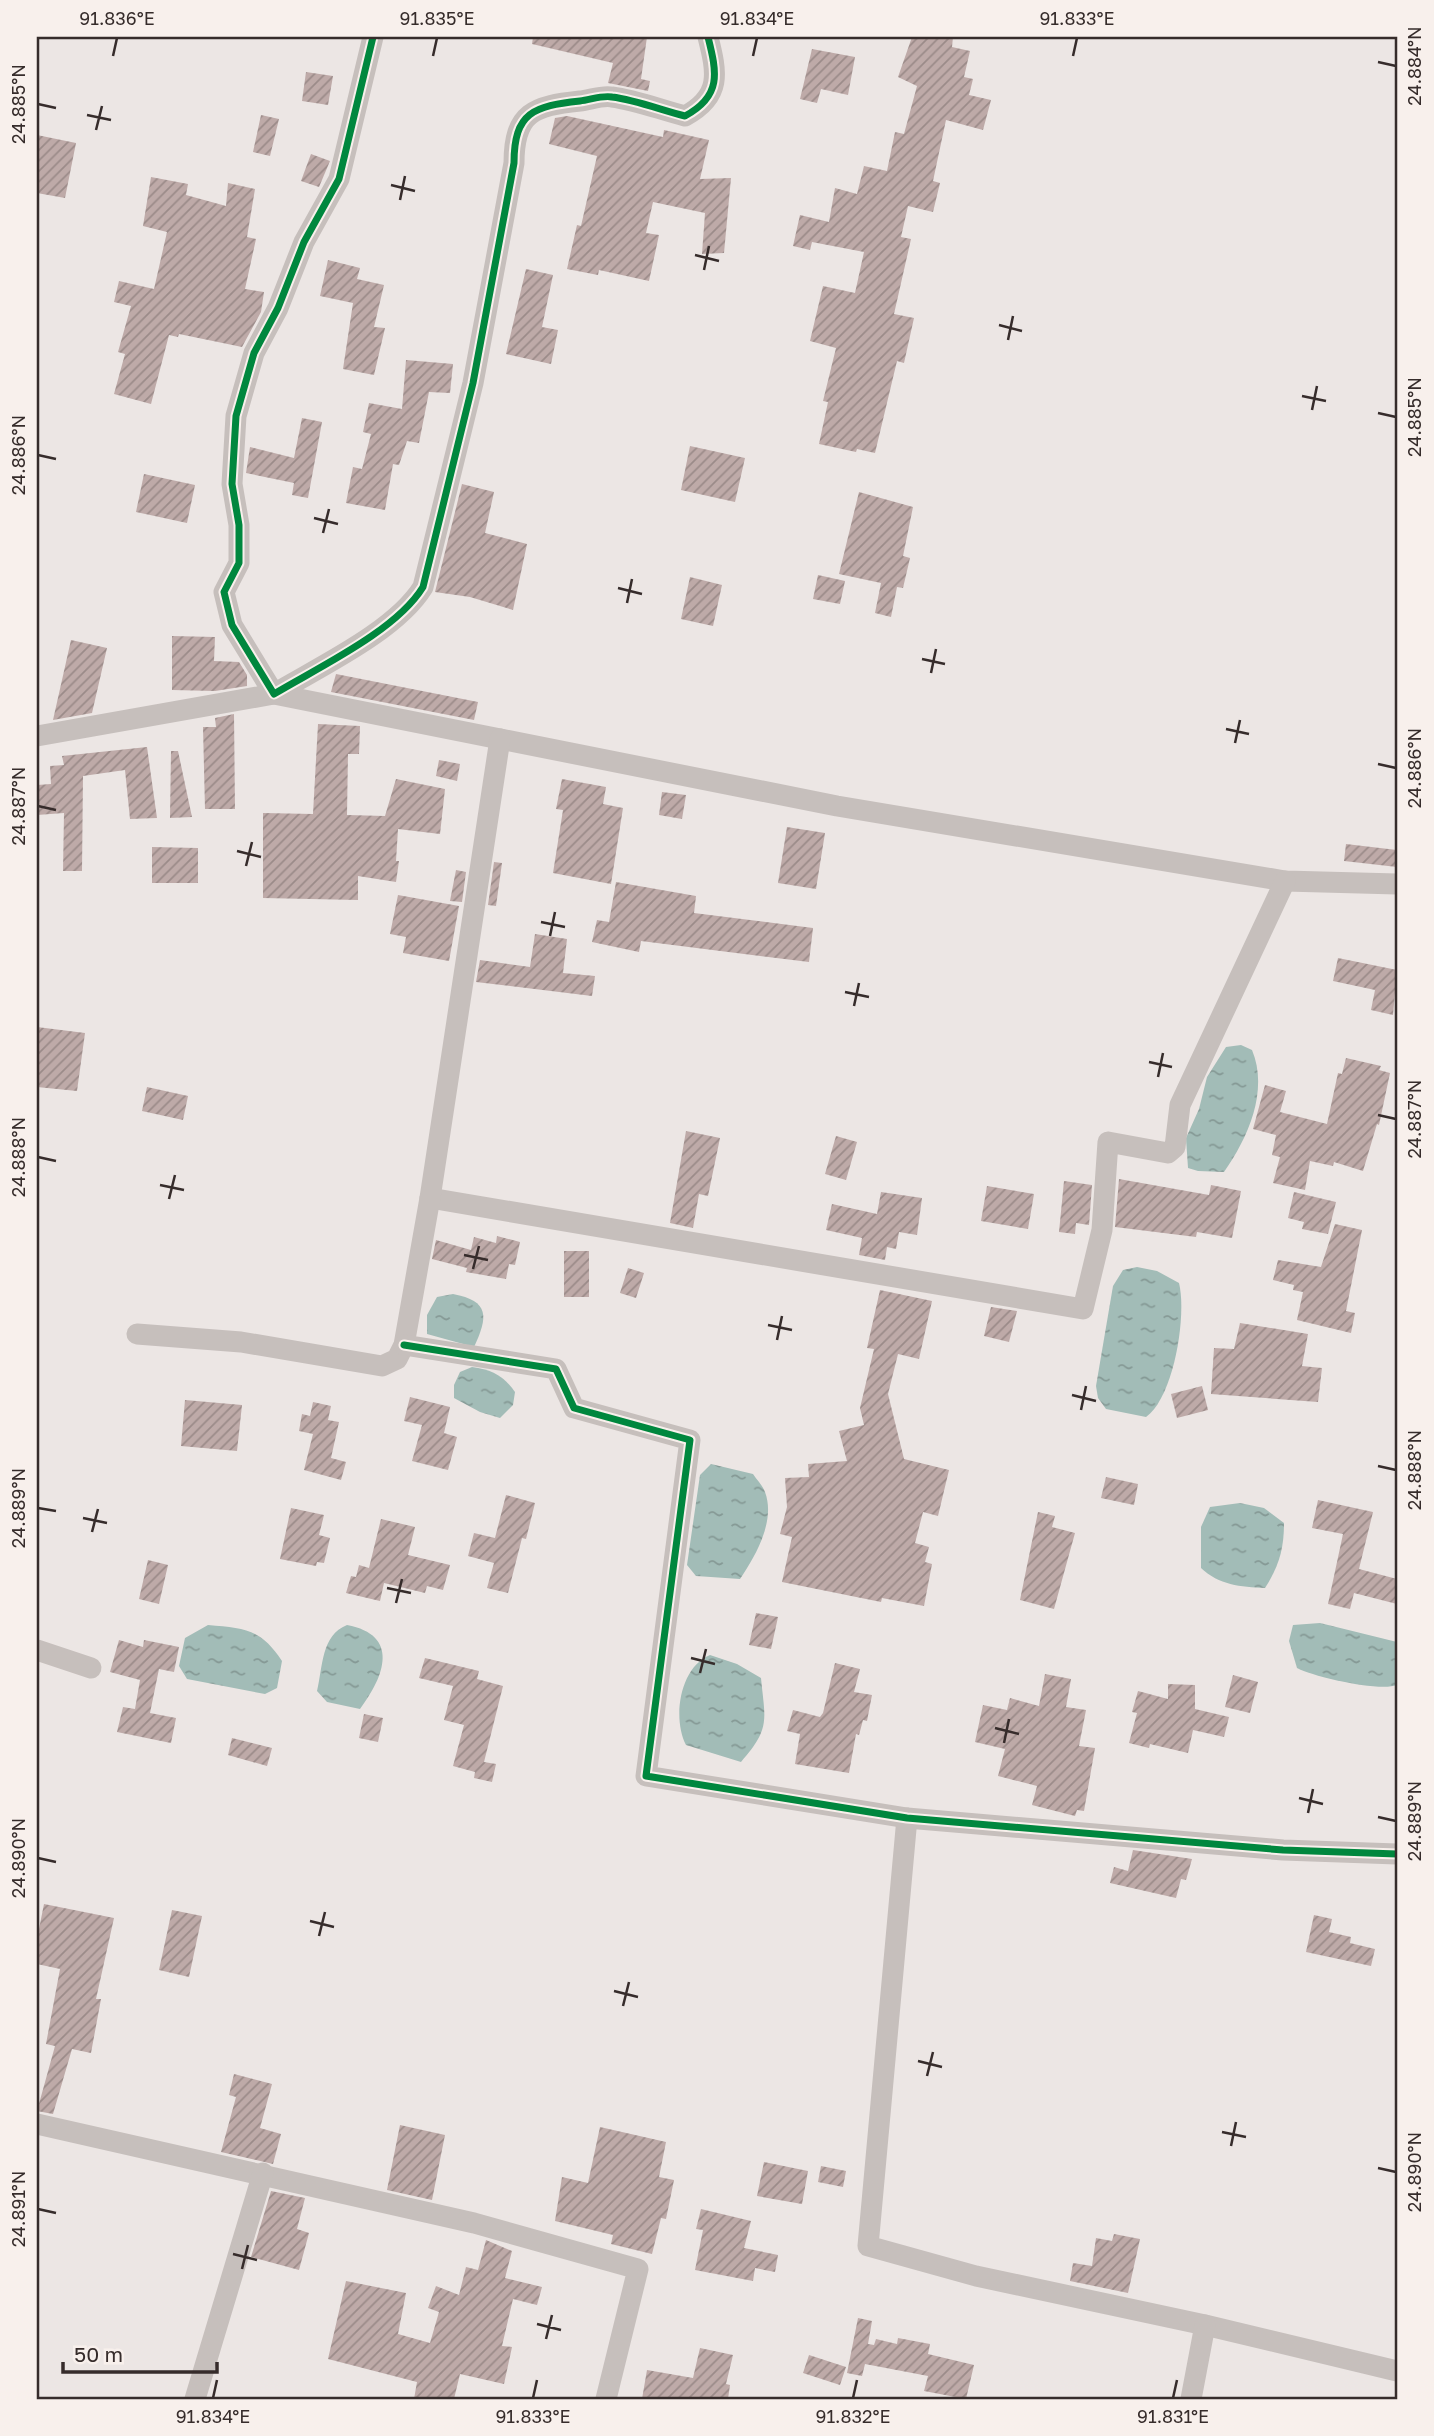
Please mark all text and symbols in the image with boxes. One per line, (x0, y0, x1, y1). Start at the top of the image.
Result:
text: 91.836°E (79, 7, 155, 29)
text: 91.835°E (400, 7, 474, 29)
text: 91.834°E (720, 7, 794, 29)
text: 91.833°E (1039, 7, 1115, 29)
text: 24.884°N (1403, 26, 1425, 106)
text: 24.885°N (7, 64, 29, 144)
text: 24.885°N (1403, 377, 1425, 457)
text: 24.886°N (7, 415, 29, 495)
text: 24.886°N (1403, 728, 1425, 808)
text: 24.887°N (7, 766, 29, 846)
text: 24.887°N (1403, 1079, 1425, 1159)
text: 24.888°N (7, 1117, 29, 1197)
text: 24.888°N (1403, 1430, 1425, 1510)
text: 24.889°N (7, 1468, 29, 1548)
text: 24.889°N (1403, 1781, 1425, 1861)
text: 24.890°N (7, 1818, 29, 1898)
text: 24.890°N (1403, 2132, 1425, 2212)
text: 24.891°N (7, 2171, 29, 2247)
scale bar (63, 2331, 217, 2375)
text: 50 m (74, 2341, 123, 2367)
text: 91.834°E (176, 2405, 250, 2427)
text: 91.833°E (495, 2405, 571, 2427)
text: 91.832°E (816, 2405, 890, 2427)
text: 91.831°E (1137, 2405, 1209, 2427)

